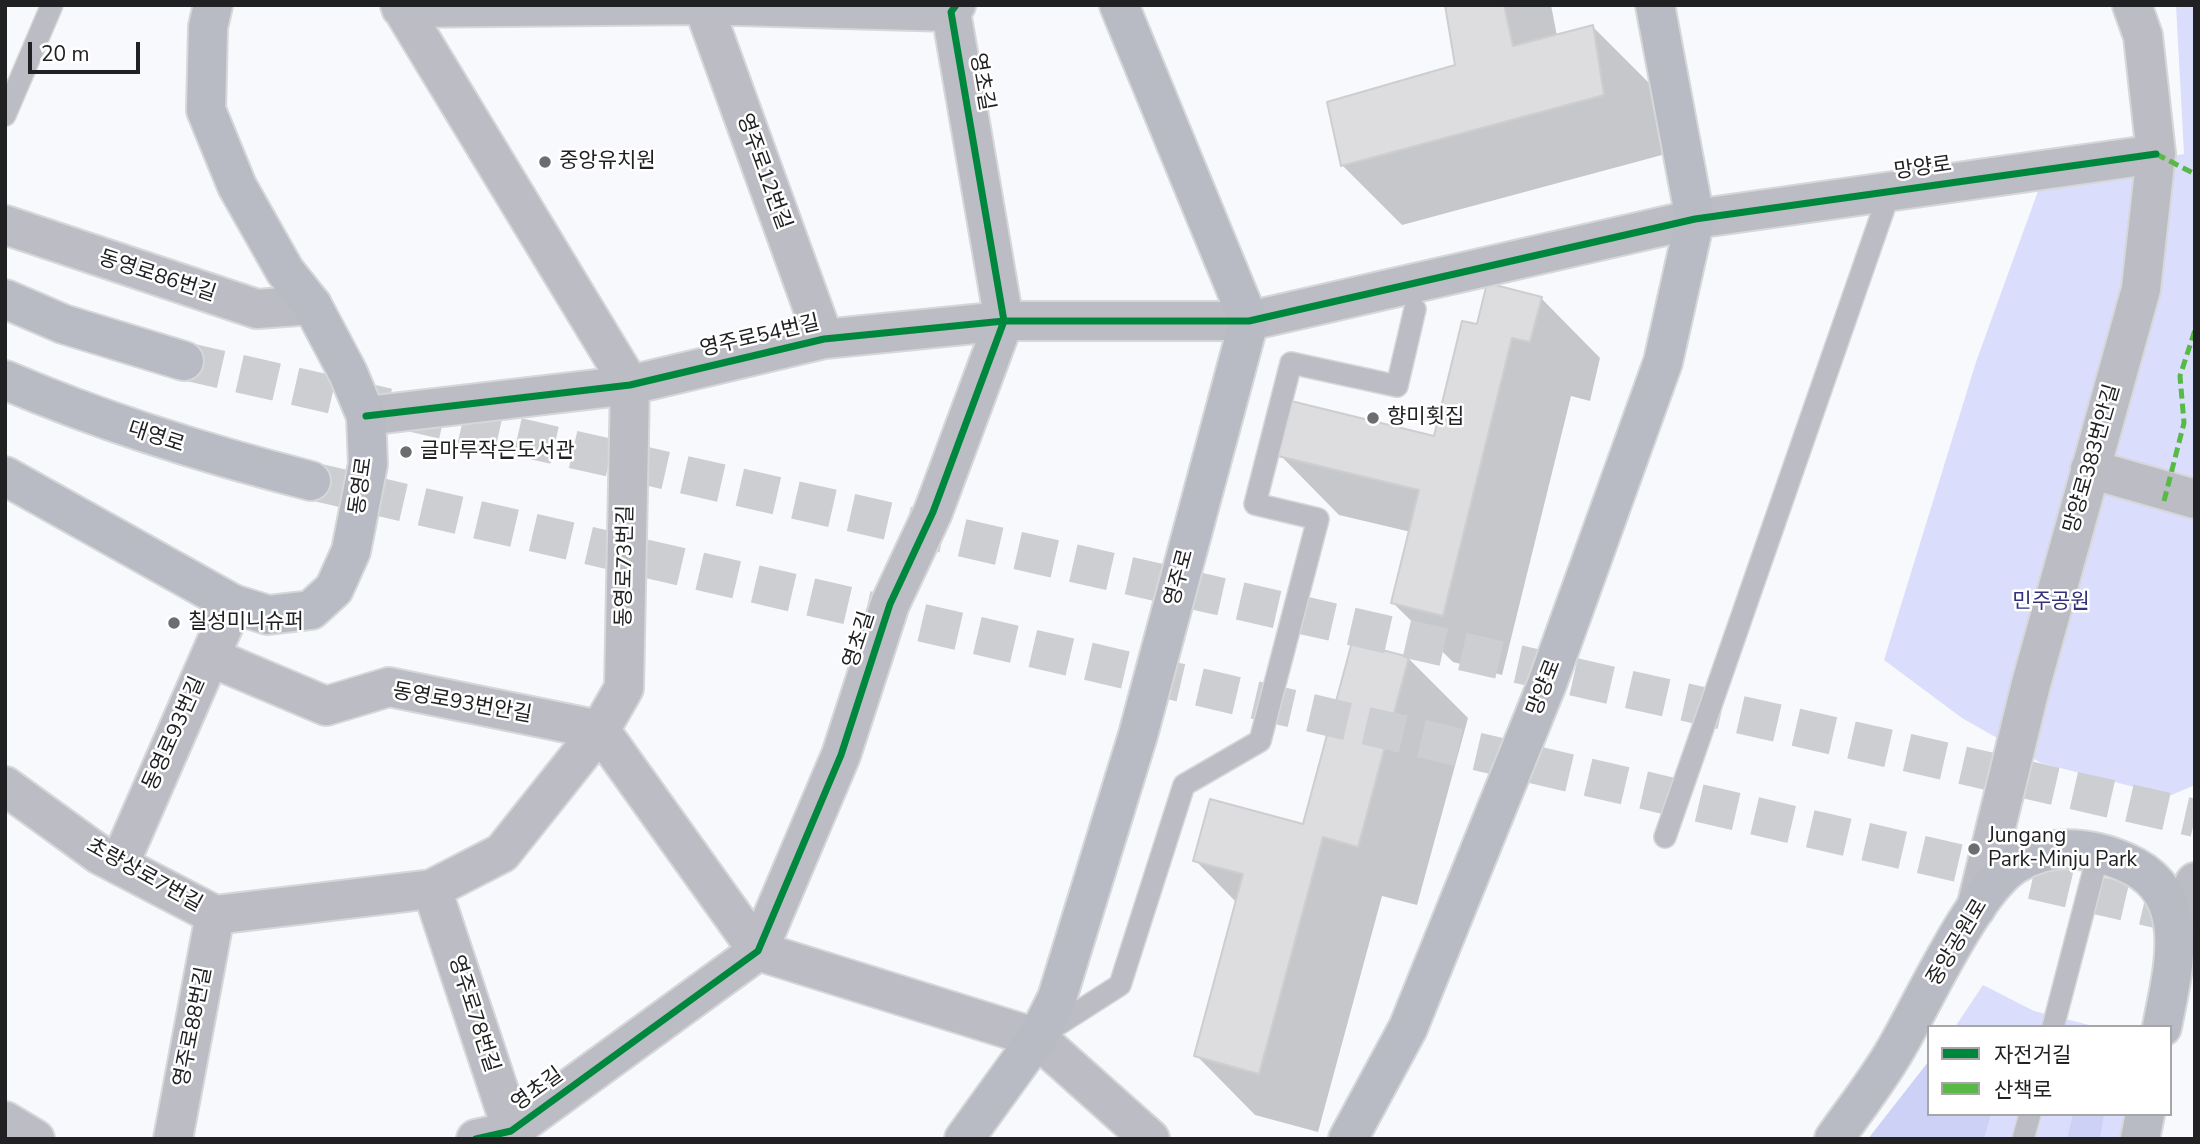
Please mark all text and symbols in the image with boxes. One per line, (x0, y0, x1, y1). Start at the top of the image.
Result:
scale bar (32, 28, 144, 72)
text: 20 m (41, 40, 90, 68)
street label: 영초길 (964, 51, 998, 113)
street label: 영주로12번길 (730, 110, 796, 234)
place label: 중앙유치원 (559, 149, 656, 175)
street label: 망양로 (1893, 152, 1953, 186)
marker: 중앙유치원 (537, 154, 553, 170)
street label: 동영로86번길 (95, 246, 219, 308)
street label: 영주로54번길 (698, 311, 822, 363)
street label: 망양로383번안길 (2060, 382, 2126, 536)
place label: 향미횟집 (1387, 405, 1464, 431)
marker: 향미횟집 (1365, 410, 1381, 426)
street label: 대영로 (125, 417, 187, 459)
place label: 글마루작은도서관 (420, 439, 575, 465)
marker: 글마루작은도서관 (398, 444, 414, 460)
street label: 동영로 (345, 456, 379, 516)
street label: 동영로73번길 (612, 505, 640, 627)
street label: 영주로 (1160, 547, 1200, 609)
park label: 민주공원 (2012, 590, 2090, 616)
street label: 영초길 (839, 609, 881, 671)
place label: 칠성미니슈퍼 (188, 610, 304, 636)
marker: 칠성미니슈퍼 (166, 615, 182, 631)
street label: 망양로 (1523, 656, 1567, 720)
street label: 동영로93번길 (139, 673, 211, 795)
street label: 동영로93번안길 (390, 679, 534, 729)
place label: Jungang Park-Minju Park (1988, 824, 2137, 874)
street label: 초량상로7번길 (82, 834, 206, 918)
marker: Jungang Park-Minju Park (1966, 841, 1982, 857)
street label: 중앙공원로 (1922, 895, 1994, 991)
street label: 영주로78번길 (442, 952, 504, 1076)
street label: 영주로88번길 (170, 965, 218, 1089)
legend (1927, 1025, 2172, 1116)
text: 자전거길 (1994, 1041, 2071, 1069)
street label: 영초길 (507, 1063, 569, 1117)
text: 산책로 (1994, 1076, 2052, 1104)

